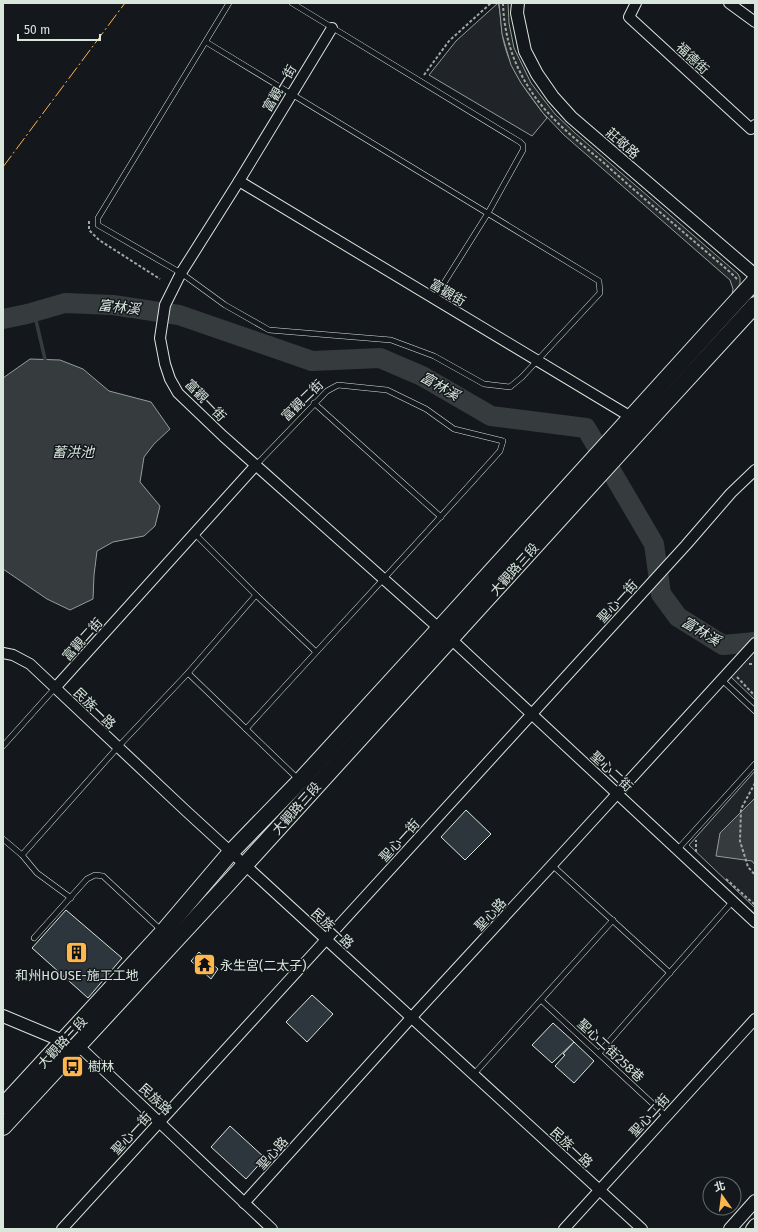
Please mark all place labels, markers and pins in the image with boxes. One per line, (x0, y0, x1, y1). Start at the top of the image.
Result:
building icon: 和州HOUSE-施工工地 (64, 940, 90, 966)
temple icon: 永生宮(二太子) (192, 952, 218, 978)
place label: 永生宮(二太子) (220, 958, 306, 973)
place label: 和州HOUSE-施工工地 (15, 968, 139, 983)
bus stop icon: 樹林 (60, 1053, 86, 1079)
place label: 樹林 (88, 1059, 114, 1074)

